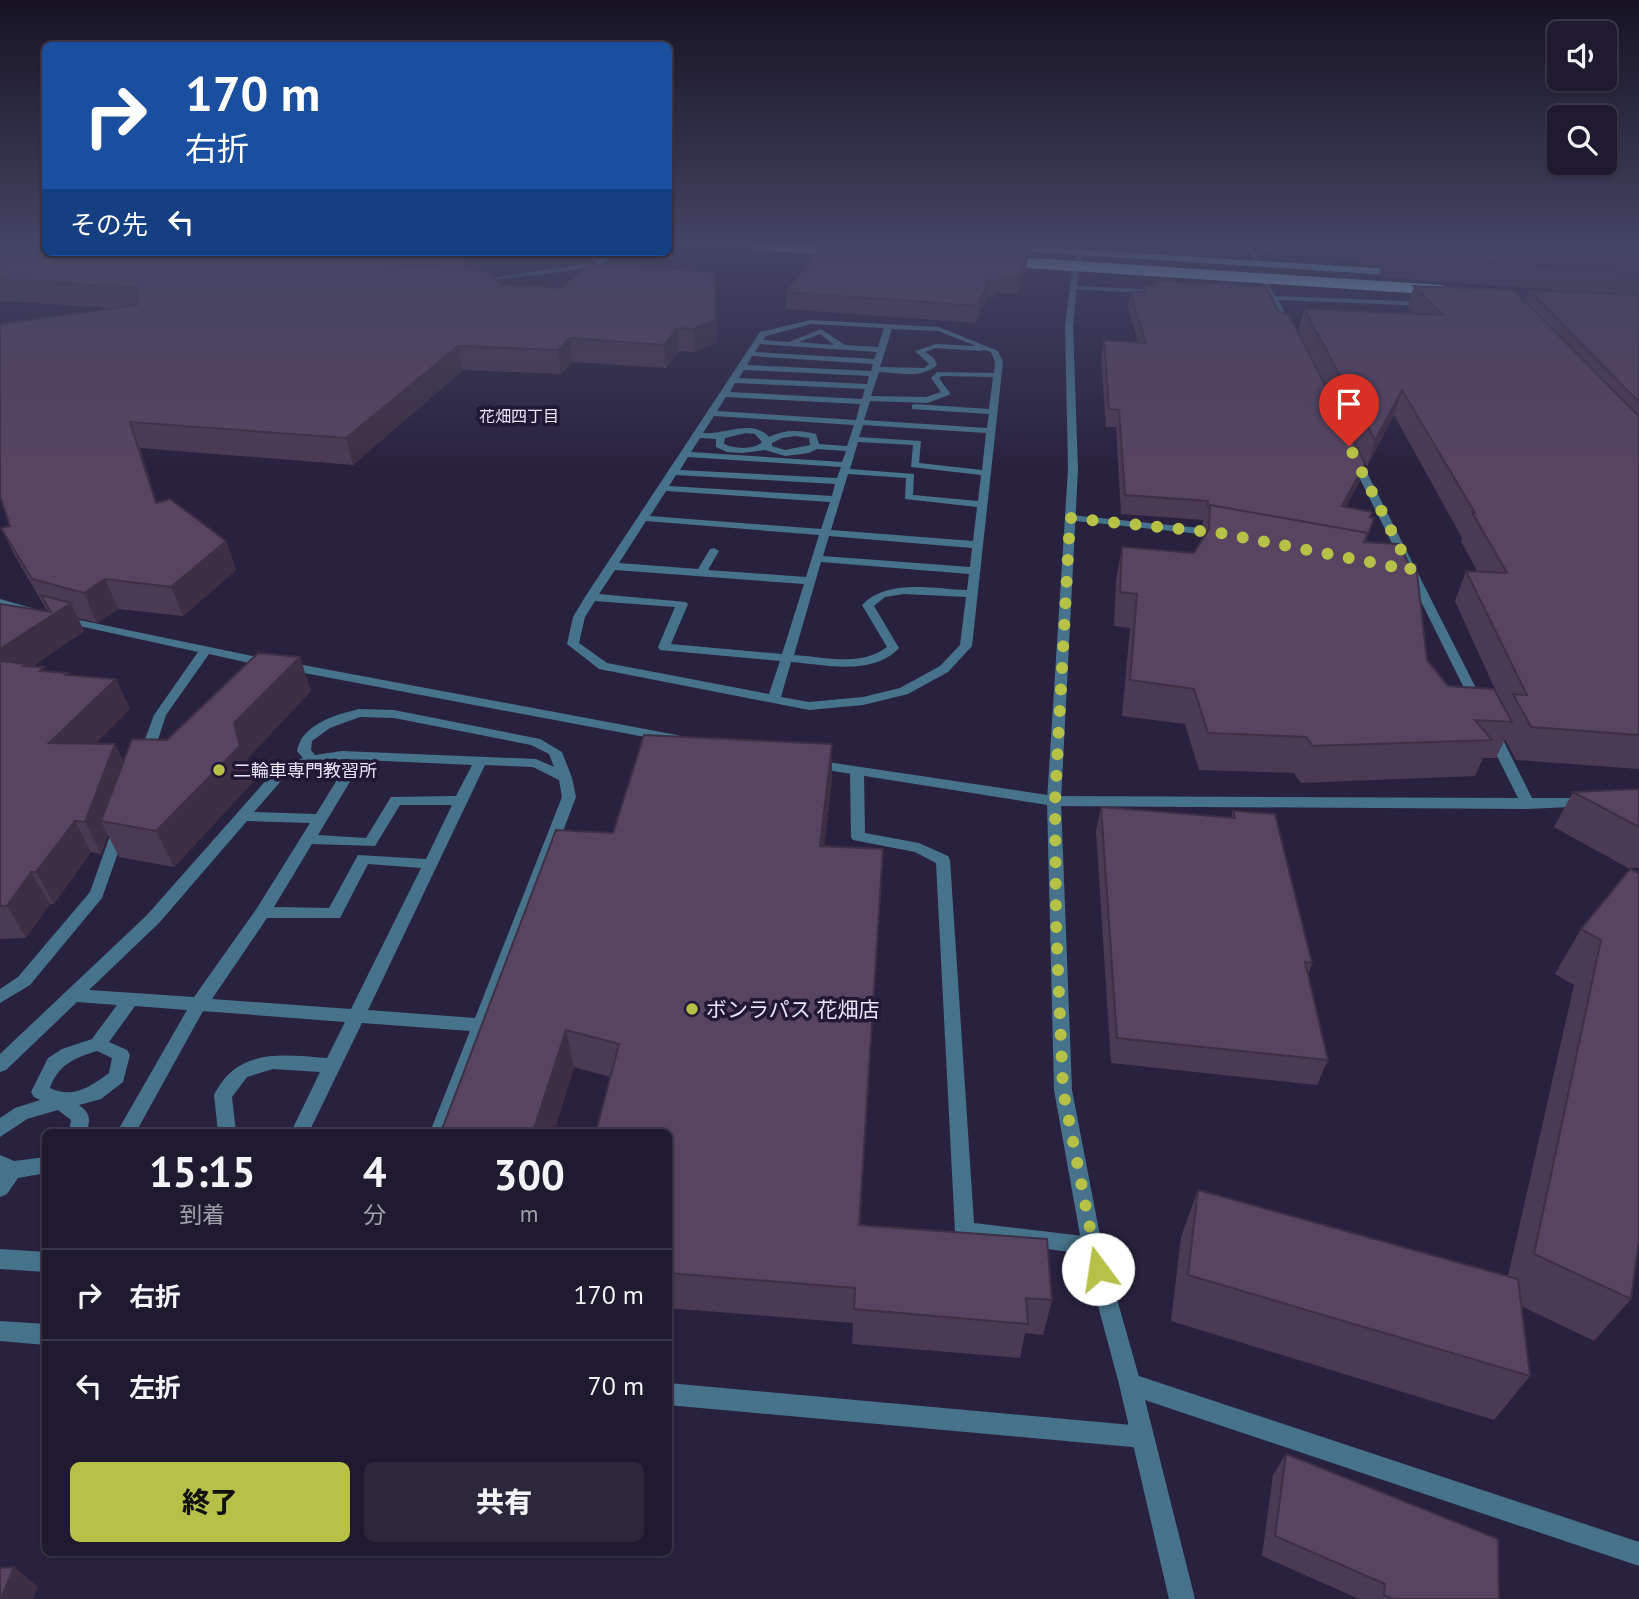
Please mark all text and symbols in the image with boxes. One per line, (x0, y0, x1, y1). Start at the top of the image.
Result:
map controls (1547, 21, 1617, 175)
button: sound (1547, 21, 1617, 91)
text: 170 m (185, 61, 320, 125)
icon: right (70, 70, 161, 161)
button: search (1547, 105, 1617, 175)
text: 右折 (185, 127, 249, 169)
icon: left (162, 203, 200, 241)
text: その先 (70, 208, 148, 241)
pin (1319, 374, 1379, 446)
icon: arrive (1330, 385, 1368, 423)
district label: 花畑四丁目 (479, 406, 559, 426)
place label: 二輪車専門教習所 (233, 759, 377, 782)
marker: 二輪車専門教習所 (211, 762, 227, 778)
place label: ボンラパス 花畑店 (706, 996, 879, 1023)
marker: ボンラパス 花畑店 (684, 1001, 700, 1017)
text: 15:15 (149, 1144, 256, 1199)
text: 4 (363, 1144, 386, 1199)
text: 300 (493, 1147, 565, 1202)
text: m (520, 1199, 539, 1228)
text: 到着 (179, 1200, 225, 1229)
text: 分 (363, 1200, 386, 1229)
position arrow (1061, 1232, 1135, 1306)
icon: right (70, 1276, 108, 1314)
text: 170 m (573, 1278, 644, 1311)
text: 右折 (129, 1280, 181, 1313)
icon: left (70, 1367, 108, 1405)
text: 70 m (588, 1369, 644, 1402)
text: 左折 (129, 1371, 181, 1404)
button: 終了 (70, 1462, 350, 1542)
button: 共有 (364, 1462, 644, 1542)

